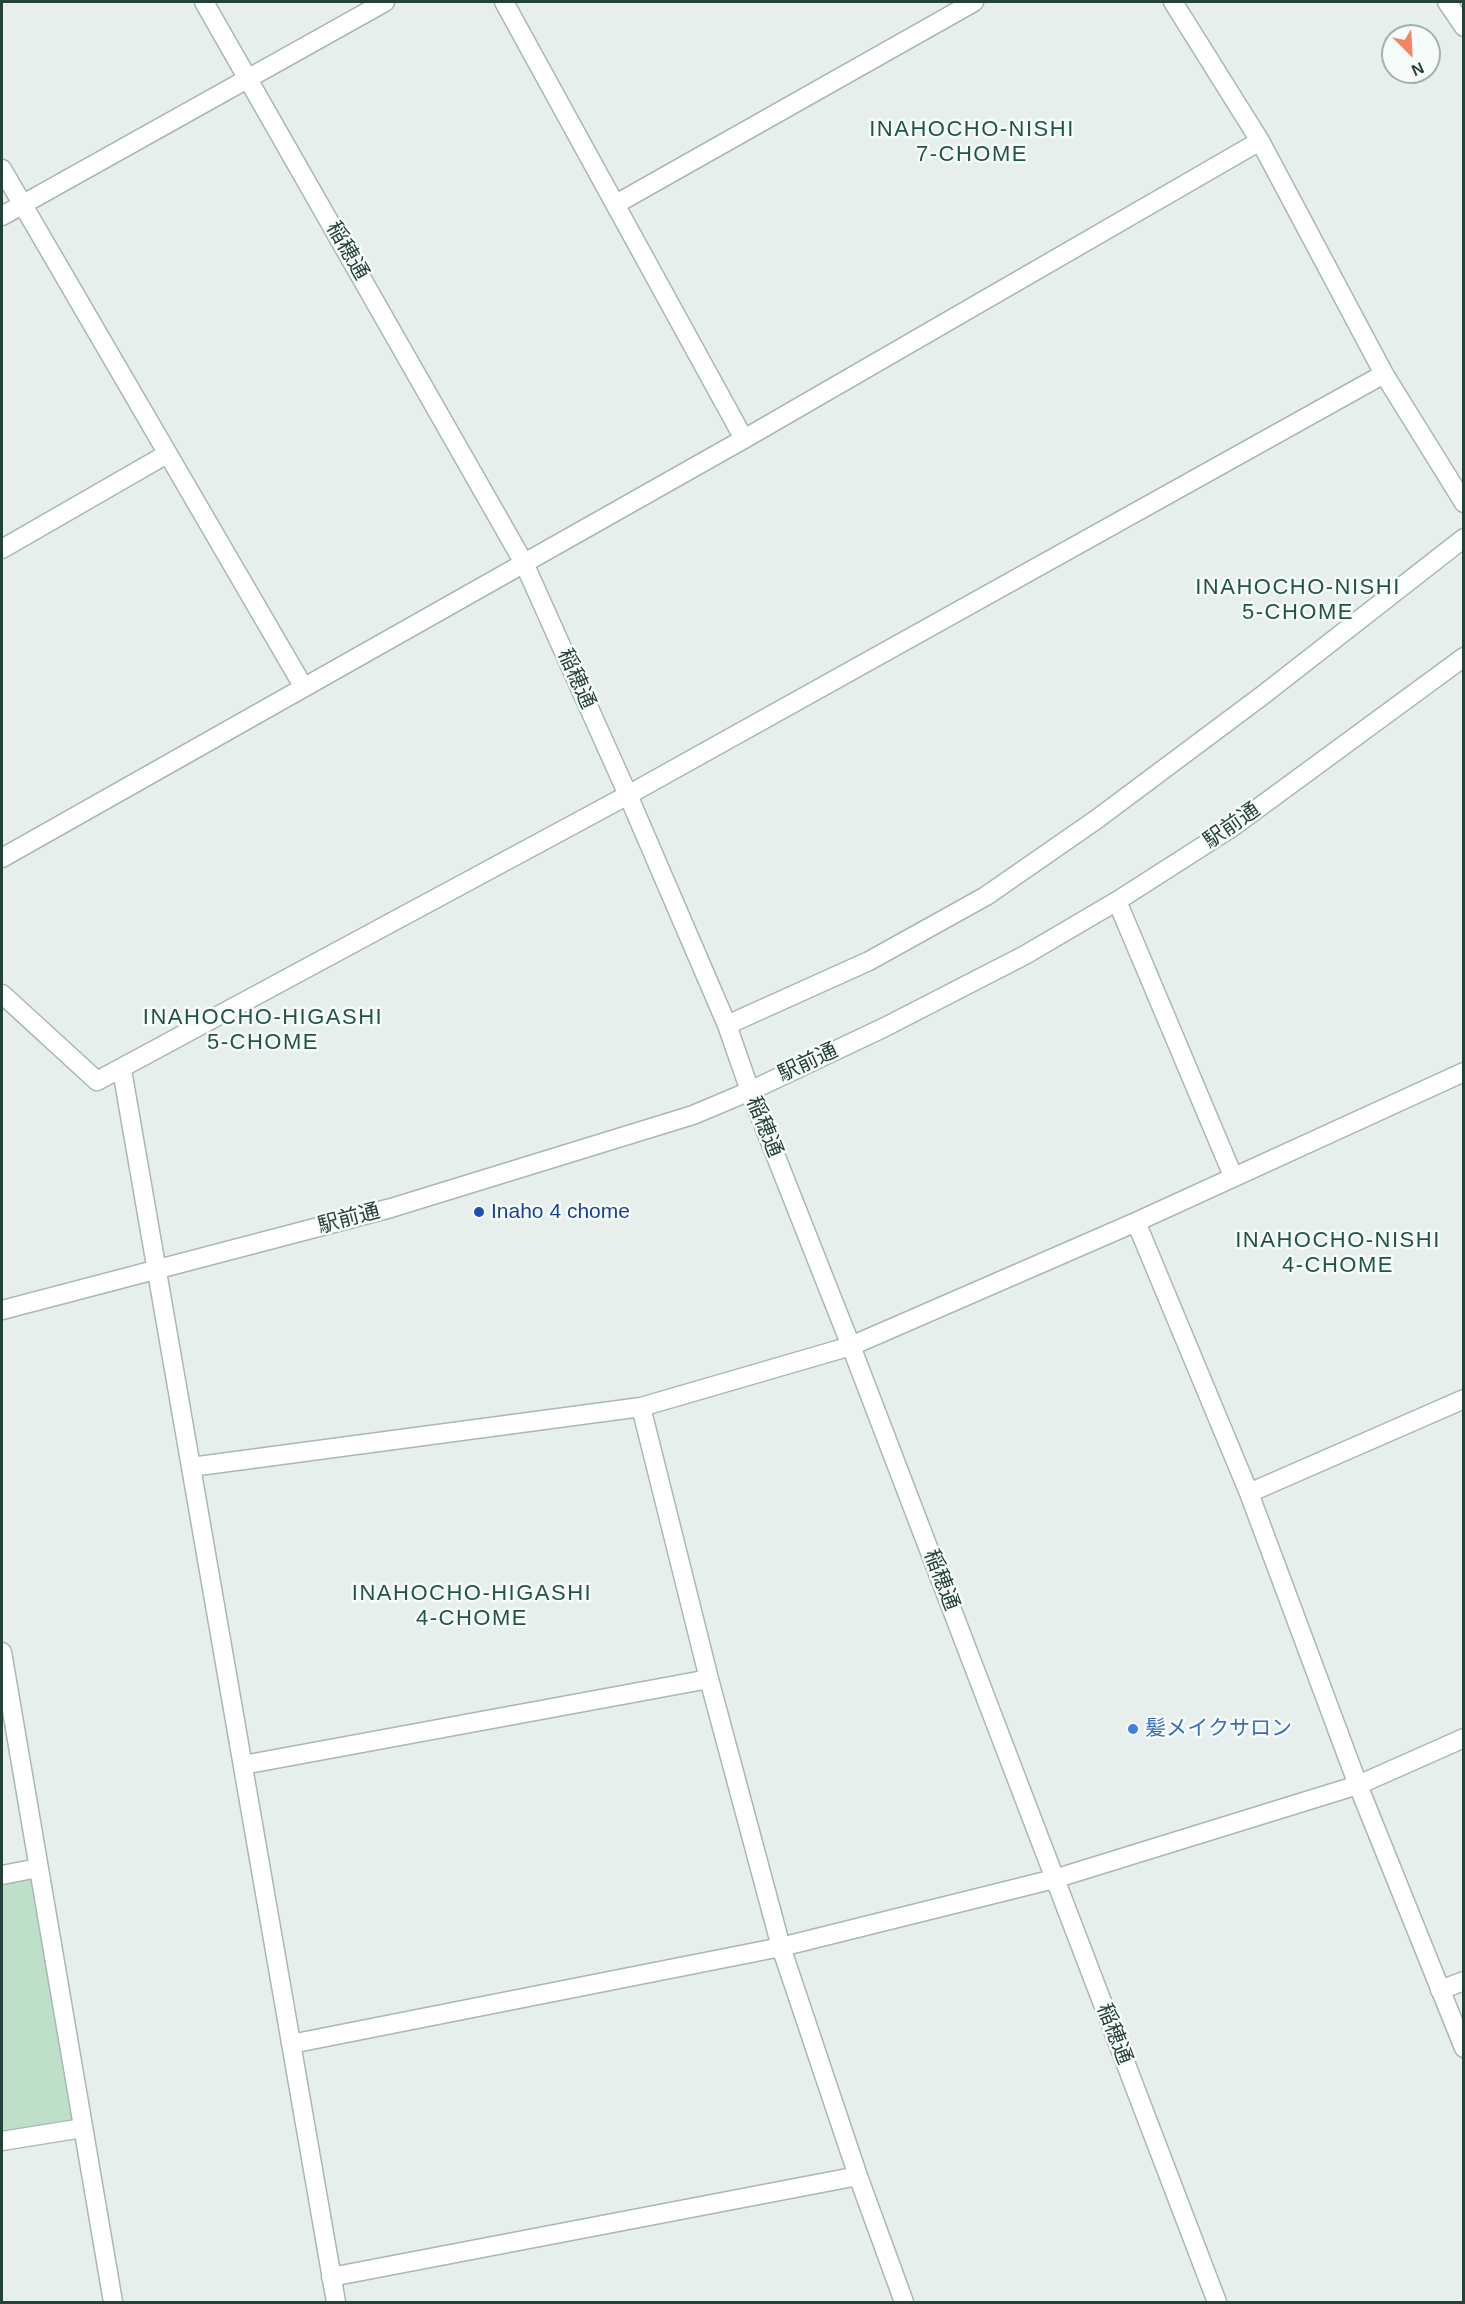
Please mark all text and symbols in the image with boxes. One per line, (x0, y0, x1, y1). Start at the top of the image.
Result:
north arrow (1381, 24, 1441, 84)
text: N (1409, 59, 1426, 79)
district label: INAHOCHO-NISHI 7-CHOME (869, 117, 1075, 168)
street label: 稲穂通 (320, 217, 374, 285)
district label: INAHOCHO-NISHI 5-CHOME (1195, 575, 1401, 626)
street label: 稲穂通 (552, 645, 600, 713)
street label: 駅前通 (1199, 798, 1265, 854)
district label: INAHOCHO-HIGASHI 5-CHOME (143, 1005, 383, 1056)
street label: 駅前通 (774, 1038, 842, 1088)
street label: 稲穂通 (741, 1093, 787, 1161)
street label: 駅前通 (315, 1199, 383, 1239)
place label: Inaho 4 chome (491, 1199, 630, 1225)
marker: Inaho 4 chome (472, 1205, 486, 1219)
district label: INAHOCHO-NISHI 4-CHOME (1235, 1228, 1441, 1280)
street label: 稲穂通 (918, 1546, 964, 1614)
district label: INAHOCHO-HIGASHI 4-CHOME (352, 1581, 592, 1633)
place label: 髪メイクサロン (1145, 1716, 1292, 1742)
marker: 髪メイクサロン (1126, 1722, 1140, 1736)
street label: 稲穂通 (1091, 2000, 1137, 2068)

